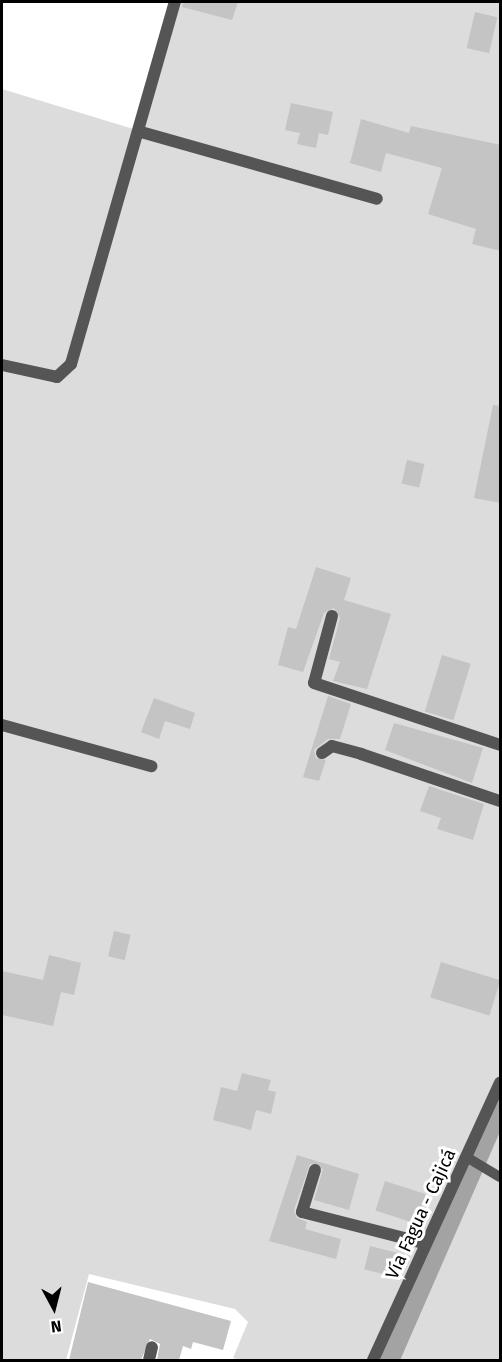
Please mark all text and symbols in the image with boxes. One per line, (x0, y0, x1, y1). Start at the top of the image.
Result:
street label: Vía Fagua - Cajicá (381, 1145, 461, 1283)
north arrow (24, 1278, 84, 1338)
text: N (50, 1316, 63, 1336)

